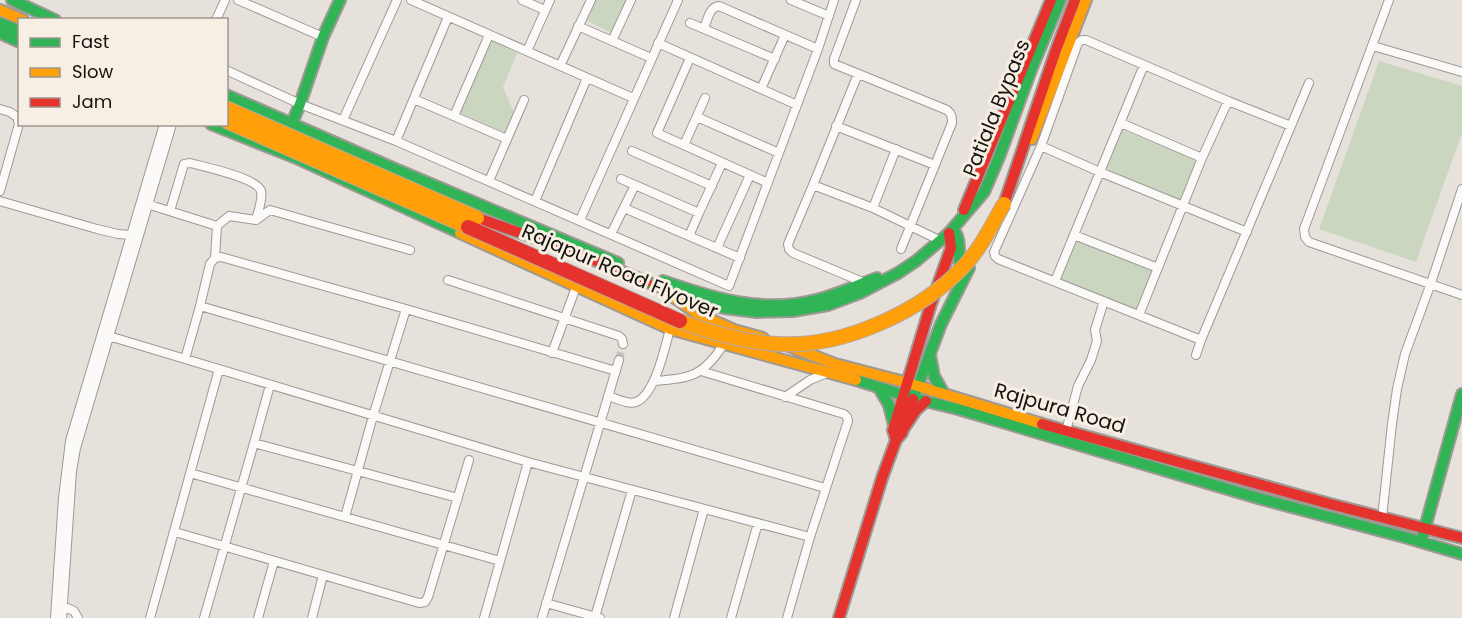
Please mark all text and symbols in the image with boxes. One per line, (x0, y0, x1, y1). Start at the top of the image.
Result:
legend (18, 18, 228, 126)
text: Fast (72, 29, 109, 54)
street label: Patiala Bypass (956, 35, 1036, 181)
text: Slow (72, 59, 114, 84)
text: Jam (72, 89, 112, 114)
street label: Rajapur Road Flyover (518, 217, 722, 325)
street label: Rajpura Road (991, 376, 1129, 440)

